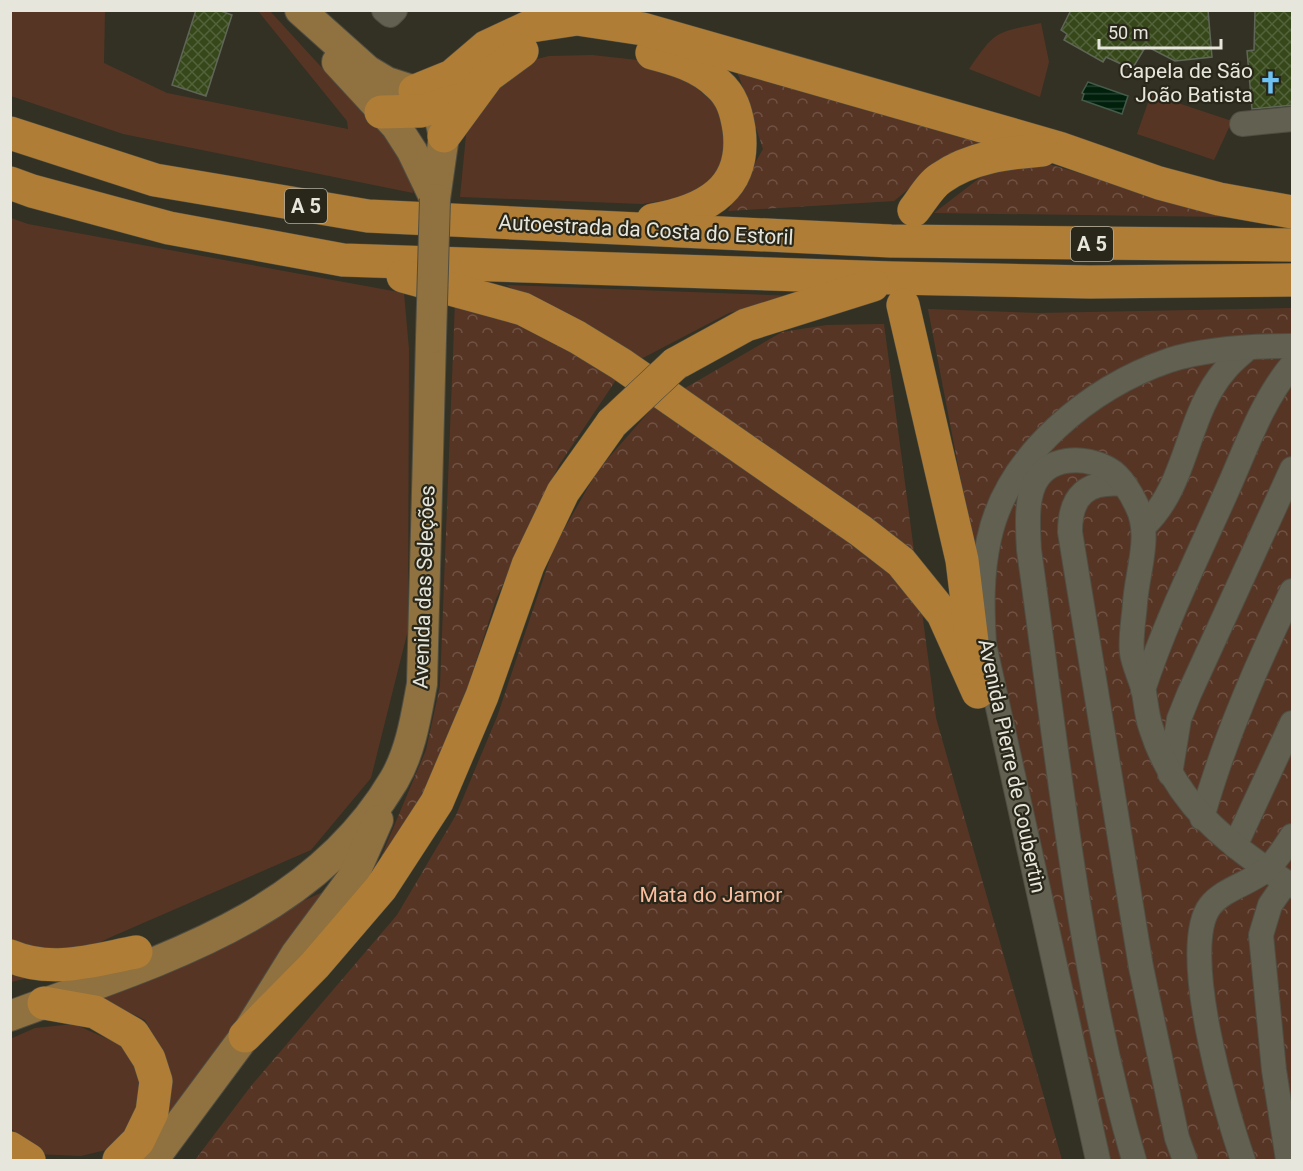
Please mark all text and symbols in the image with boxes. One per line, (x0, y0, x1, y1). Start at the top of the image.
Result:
scale bar (1099, 12, 1220, 50)
text: 50 m (1108, 22, 1148, 43)
place label: Capela de São João Batista (1119, 59, 1253, 107)
church icon: Capela de São João Batista (1258, 70, 1284, 96)
road number: A 5 (285, 189, 327, 223)
street label: Autoestrada da Costa do Estoril (498, 210, 794, 250)
road number: A 5 (1071, 227, 1113, 261)
street label: Avenida das Seleções (408, 485, 440, 689)
street label: Avenida Pierre de Coubertin (973, 637, 1051, 895)
park label: Mata do Jamor (640, 883, 782, 907)

